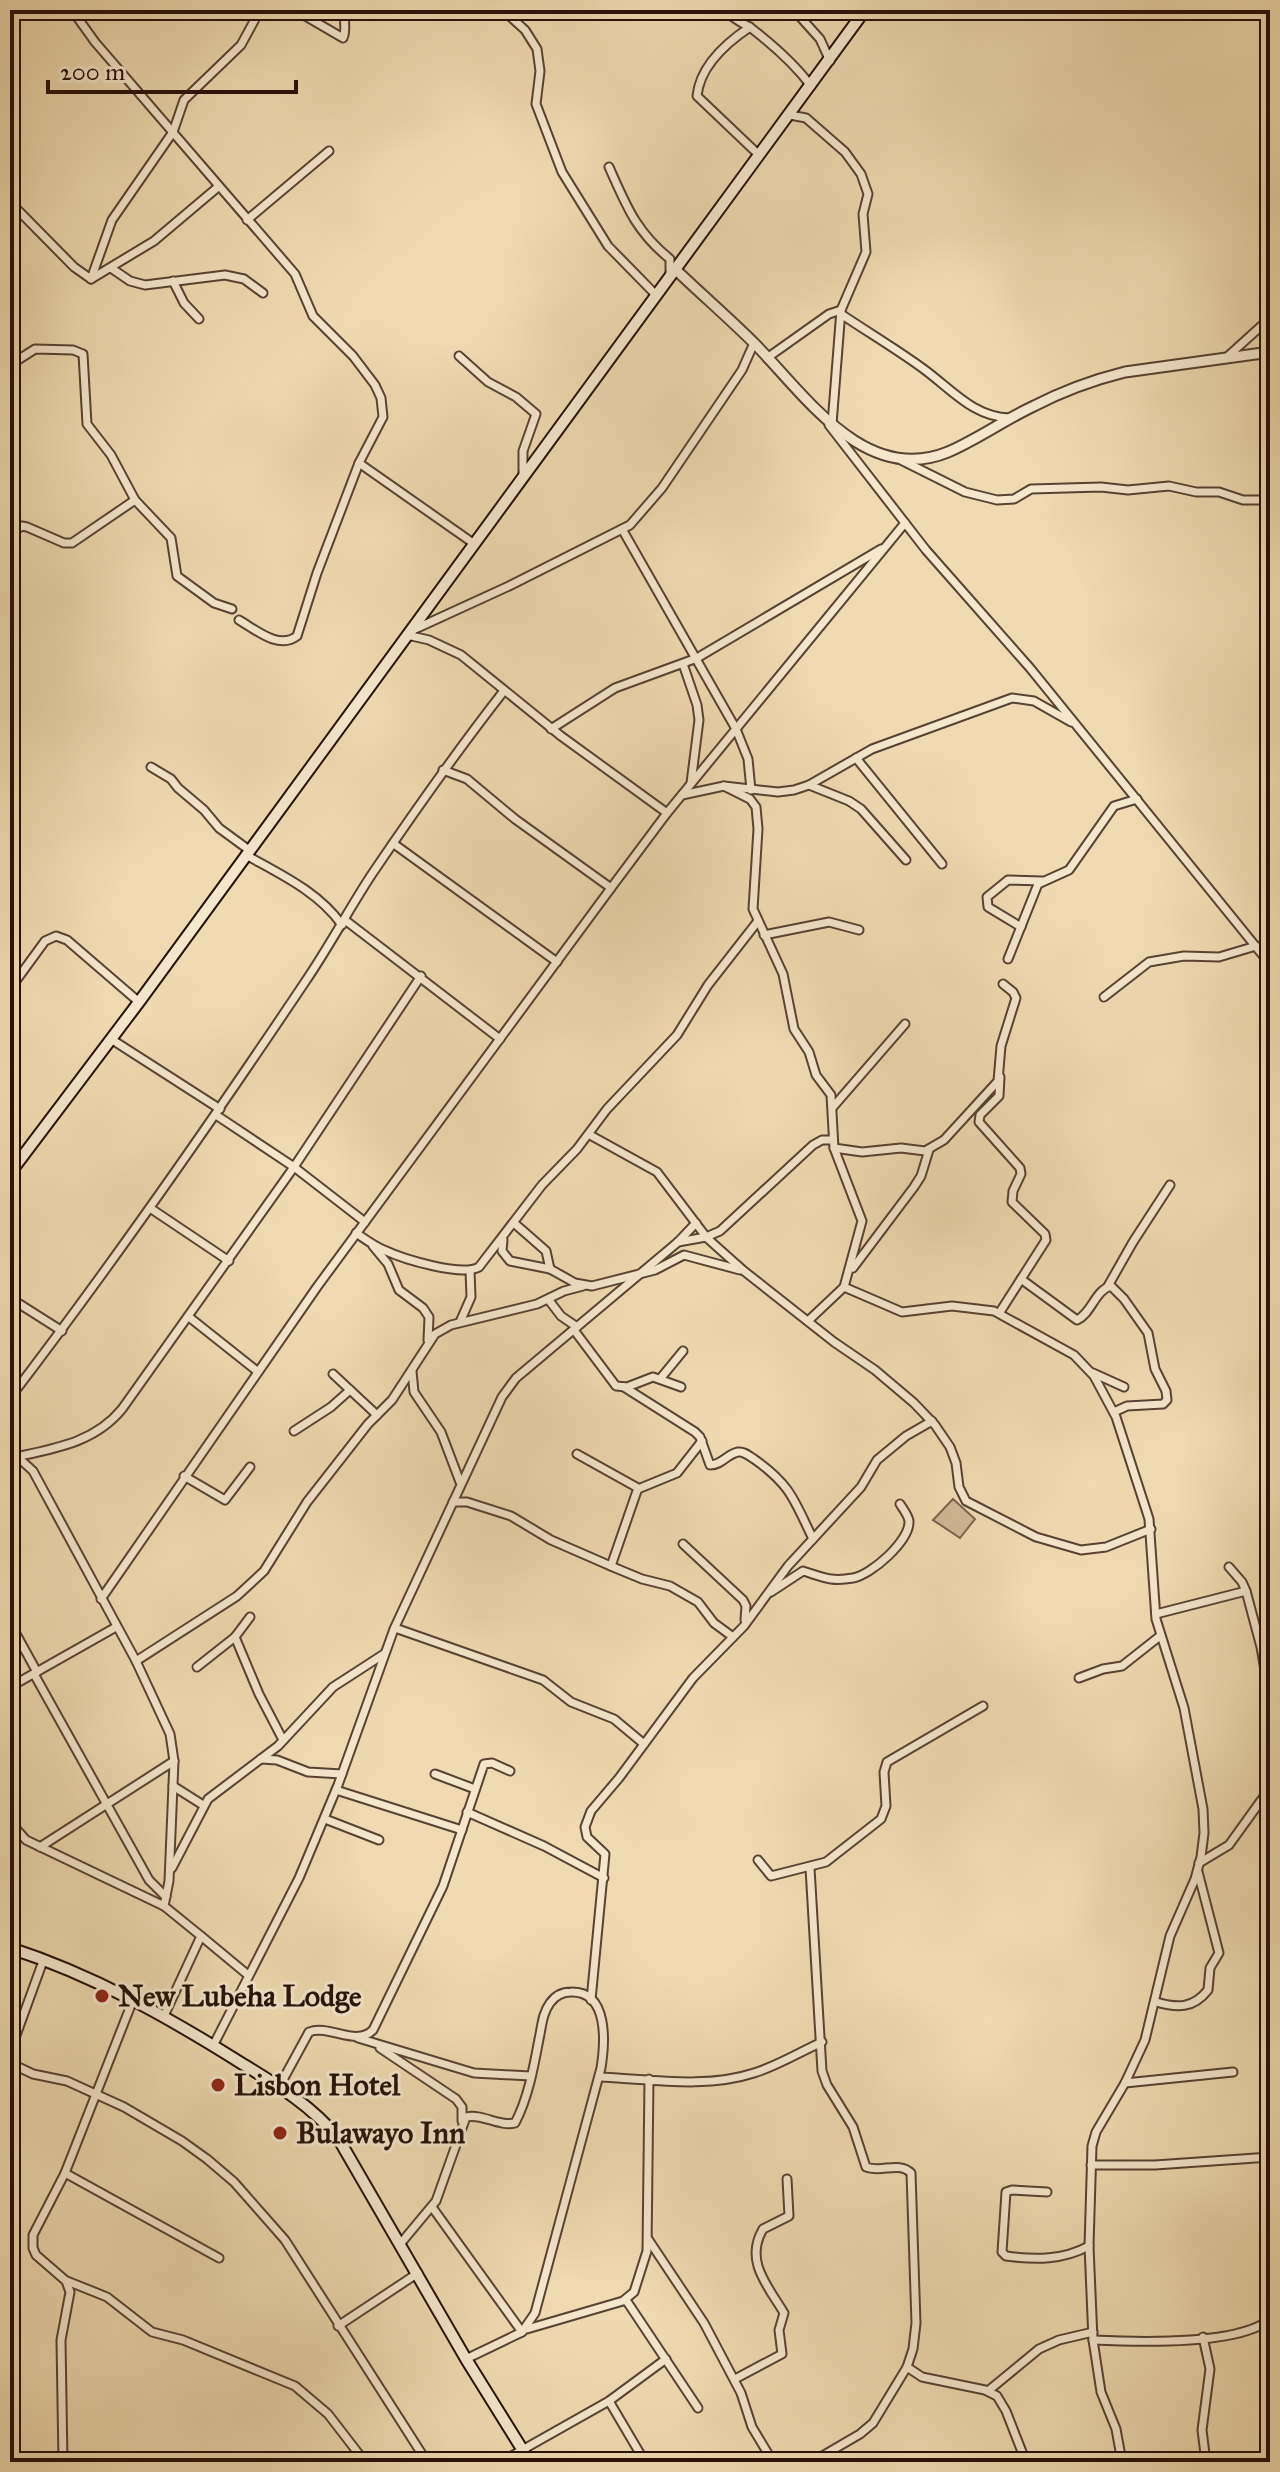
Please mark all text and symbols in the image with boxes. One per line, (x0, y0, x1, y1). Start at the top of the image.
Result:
scale bar (48, 44, 296, 94)
text: 200 m (60, 57, 125, 87)
place label: New Lubeha Lodge (118, 1978, 362, 2014)
marker: New Lubeha Lodge (93, 1987, 111, 2005)
place label: Lisbon Hotel (234, 2067, 401, 2103)
marker: Lisbon Hotel (209, 2076, 227, 2094)
place label: Bulawayo Inn (296, 2115, 466, 2151)
marker: Bulawayo Inn (271, 2124, 289, 2142)

